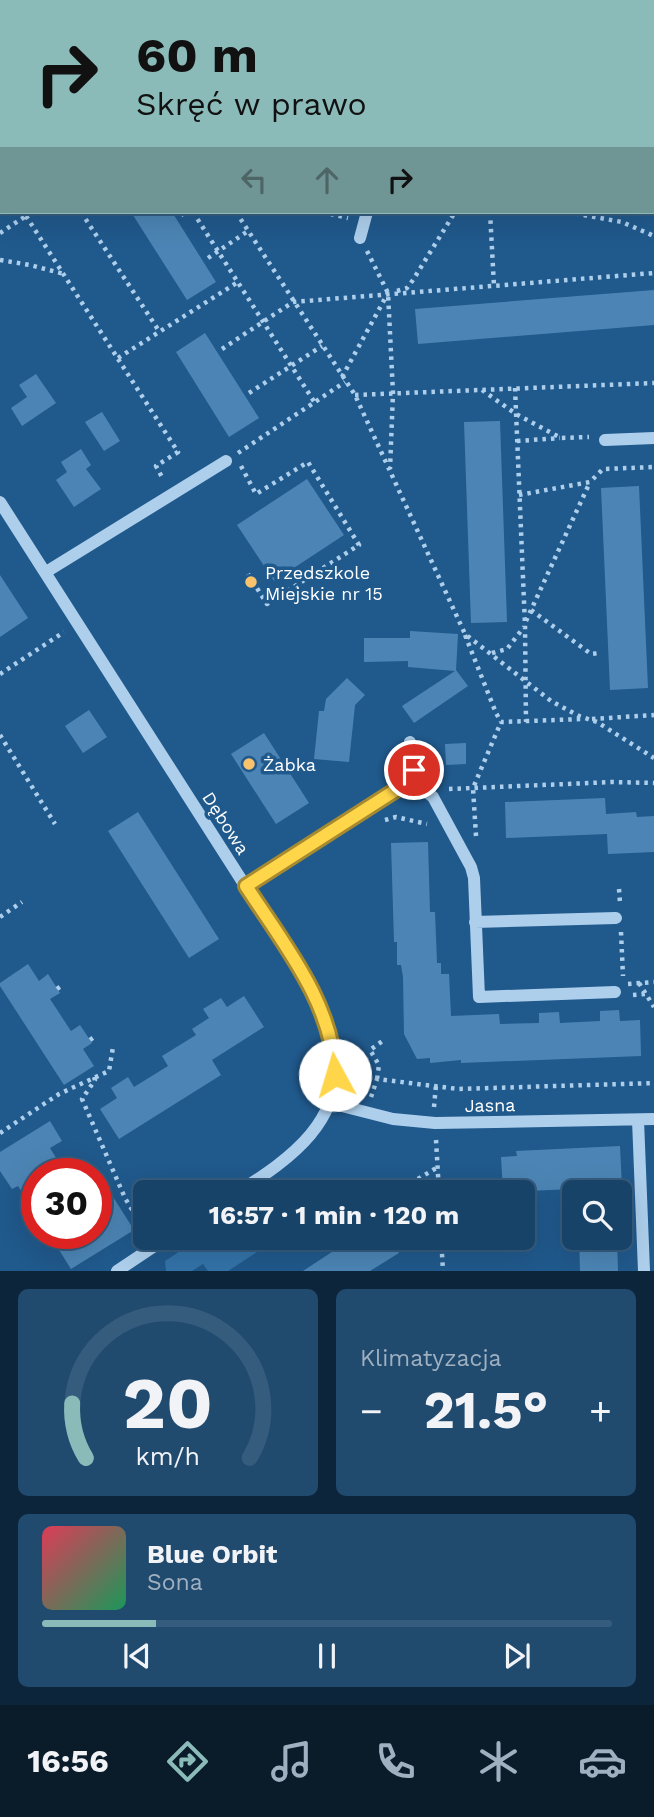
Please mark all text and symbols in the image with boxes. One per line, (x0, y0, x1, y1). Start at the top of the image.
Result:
text: 60 m (136, 26, 258, 84)
icon: right (21, 28, 112, 119)
text: Skręć w prawo (136, 85, 367, 123)
icon: left (235, 161, 273, 199)
icon: ahead (308, 161, 346, 199)
icon: right (381, 161, 419, 199)
place label: Przedszkole Miejskie nr 15 (265, 562, 383, 604)
marker: Przedszkole Miejskie nr 15 (243, 574, 259, 590)
pin (384, 740, 444, 800)
icon: arrive (395, 751, 433, 789)
place label: Żabka (263, 754, 316, 775)
marker: Żabka (241, 756, 257, 772)
street label: Dębowa (198, 788, 254, 858)
position arrow (298, 1038, 372, 1112)
street label: Jasna (464, 1094, 516, 1116)
speed limit sign: 30 (21, 1158, 112, 1249)
map controls (562, 1180, 632, 1250)
button: search (562, 1180, 632, 1250)
text: 16:57 · 1 min · 120 m (209, 1200, 459, 1230)
text: Klimatyzacja (360, 1345, 502, 1372)
text: 20 (123, 1361, 213, 1447)
text: 21.5° (424, 1380, 548, 1441)
text: − (360, 1389, 383, 1433)
text: + (589, 1389, 612, 1433)
text: km/h (136, 1442, 200, 1471)
text: Blue Orbit (147, 1539, 277, 1569)
text: Sona (147, 1569, 203, 1596)
icon: previous (118, 1637, 156, 1675)
icon: pause (308, 1637, 346, 1675)
icon: next (498, 1637, 536, 1675)
icon: directions (163, 1737, 212, 1786)
icon: music (267, 1737, 316, 1786)
icon: phone (371, 1737, 420, 1786)
icon: climate (474, 1737, 523, 1786)
icon: car (578, 1737, 627, 1786)
text: 16:56 (27, 1742, 109, 1780)

